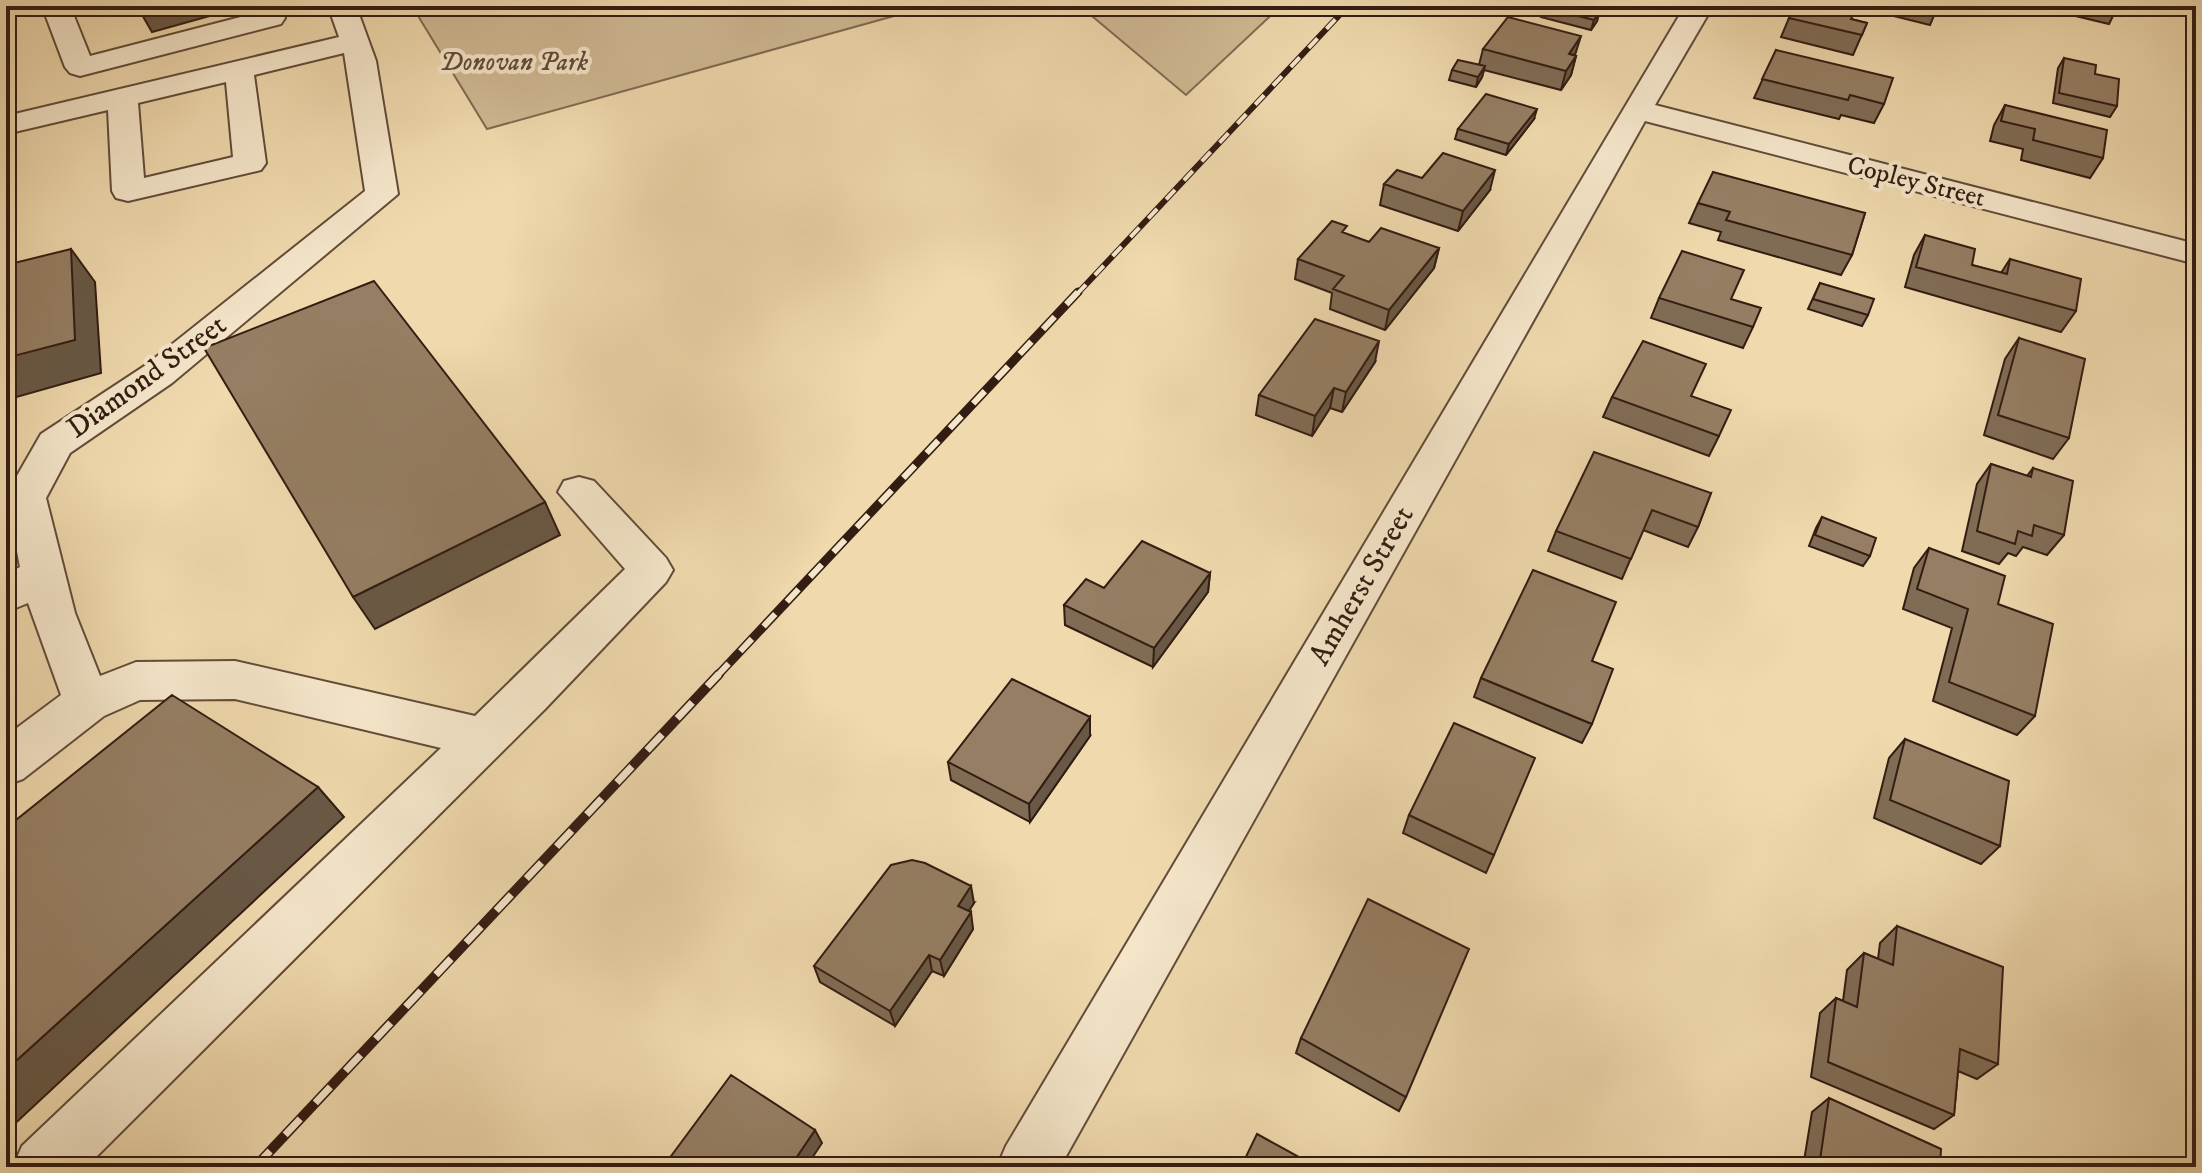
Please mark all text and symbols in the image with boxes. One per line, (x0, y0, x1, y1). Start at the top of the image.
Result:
park label: Donovan Park (440, 46, 588, 79)
street label: Copley Street (1844, 149, 1988, 215)
street label: Diamond Street (60, 307, 234, 447)
street label: Amherst Street (1302, 500, 1422, 672)

